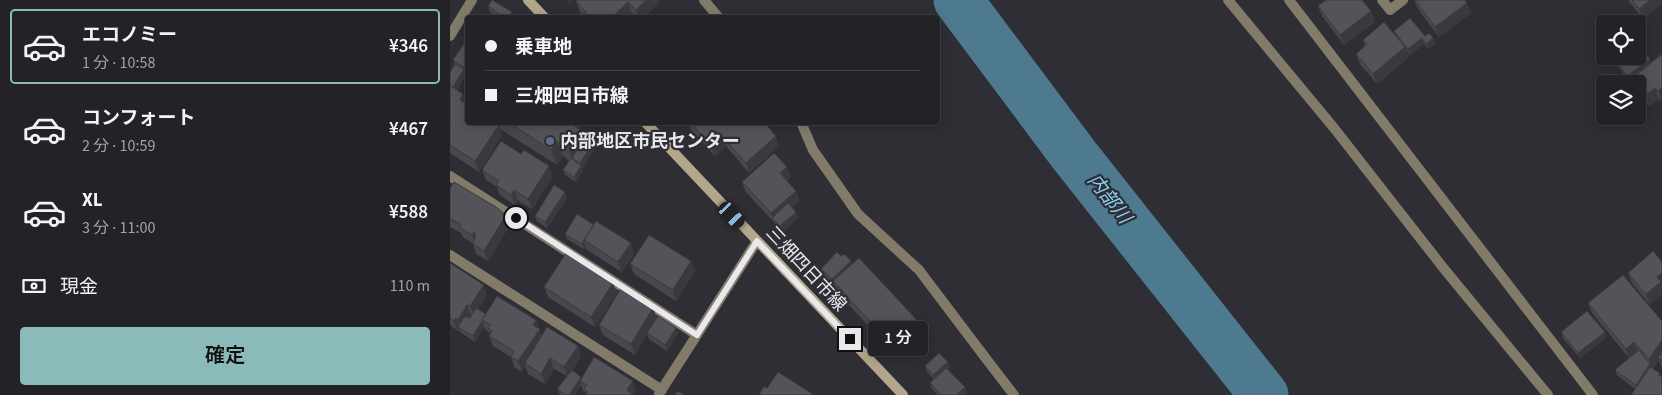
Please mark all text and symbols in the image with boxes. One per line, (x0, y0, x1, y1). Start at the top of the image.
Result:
map controls (1596, 15, 1646, 125)
button: locate (1596, 15, 1646, 65)
text: エコノミー (82, 22, 177, 49)
icon: car (22, 24, 67, 69)
text: ¥346 (389, 33, 428, 60)
text: 乗車地 (515, 34, 572, 61)
text: 1 分 · 10:58 (82, 52, 155, 74)
button: layers (1596, 75, 1646, 125)
text: 三畑四日市線 (515, 83, 629, 110)
text: コンフォート (82, 105, 195, 132)
icon: car (22, 107, 67, 152)
text: ¥467 (389, 116, 428, 143)
place label: 内部地区市民センター (560, 129, 740, 154)
text: 2 分 · 10:59 (82, 135, 155, 157)
marker: 内部地区市民センター (544, 135, 556, 147)
water label: 内部川 (1081, 168, 1138, 231)
text: XL (82, 187, 103, 214)
icon: car (22, 190, 67, 235)
text: ¥588 (389, 199, 428, 226)
car (716, 199, 747, 231)
route start (505, 207, 527, 229)
text: 3 分 · 11:00 (82, 217, 155, 239)
street label: 三畑四日市線 (760, 221, 852, 317)
icon: cash (20, 272, 48, 300)
text: 現金 (60, 274, 98, 301)
text: 110 m (390, 275, 430, 297)
callout: 1 分 (868, 322, 928, 356)
button: 確定 (20, 327, 430, 385)
text: 1 分 (884, 327, 912, 349)
route end (839, 328, 861, 350)

